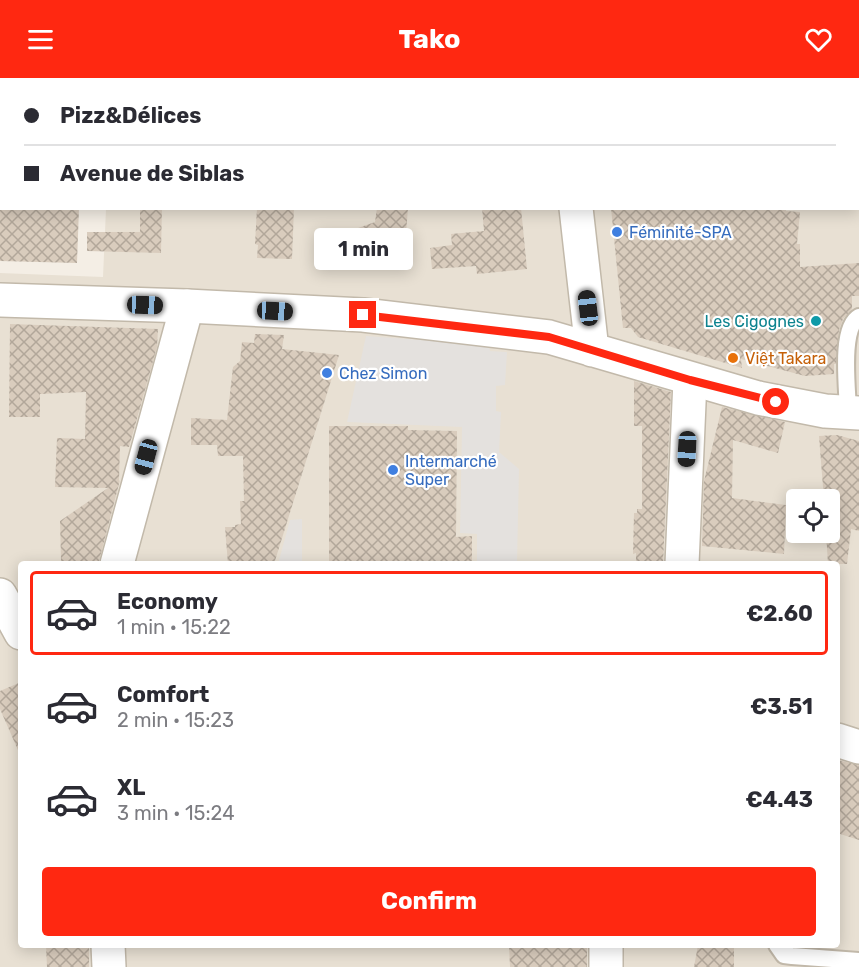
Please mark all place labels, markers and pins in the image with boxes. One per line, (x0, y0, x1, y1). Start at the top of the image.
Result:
place label: Féminité-SPA (629, 223, 732, 242)
marker: Féminité-SPA (610, 225, 624, 239)
place label: Les Cigognes (704, 312, 804, 331)
marker: Les Cigognes (809, 314, 823, 328)
place label: Việt Takara (745, 349, 826, 368)
marker: Việt Takara (726, 351, 740, 365)
place label: Chez Simon (339, 364, 427, 383)
marker: Chez Simon (320, 366, 334, 380)
place label: Intermarché Super (405, 452, 497, 489)
marker: Intermarché Super (386, 463, 400, 477)

